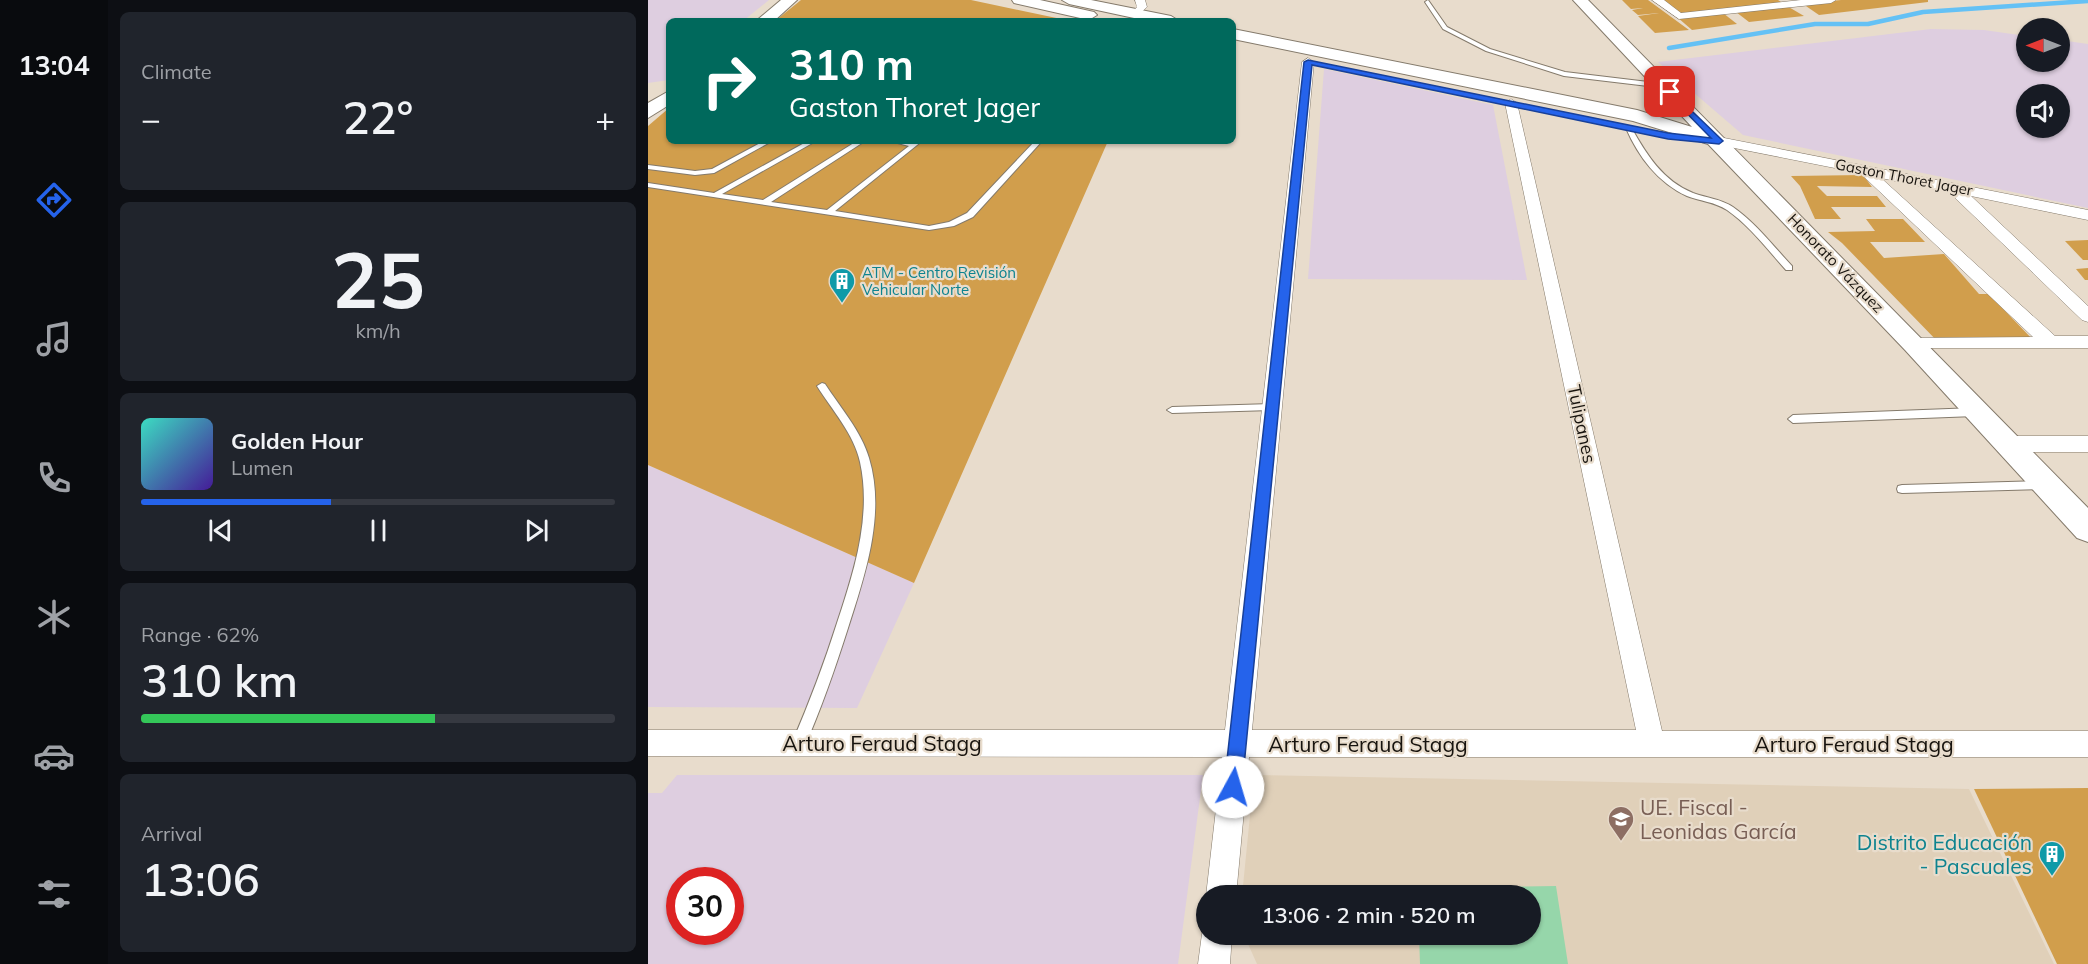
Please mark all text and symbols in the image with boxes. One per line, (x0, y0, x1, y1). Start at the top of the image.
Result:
north arrow (2016, 18, 2070, 72)
map controls (2016, 18, 2070, 138)
text: 310 m (789, 38, 914, 91)
icon: right (690, 42, 768, 120)
text: 13:04 (18, 48, 90, 82)
text: Climate (141, 59, 212, 84)
pin (1644, 66, 1695, 117)
icon: arrive (1653, 75, 1686, 108)
button: sound (2016, 84, 2070, 138)
text: 22° (343, 89, 413, 145)
text: Gaston Thoret Jager (789, 90, 1040, 124)
text: − (141, 98, 161, 139)
text: + (595, 98, 615, 139)
street label: Gaston Thoret Jager (1834, 154, 1975, 200)
icon: directions (33, 179, 75, 221)
street label: Honorato Vázquez (1784, 210, 1888, 317)
text: 25 (331, 230, 425, 328)
place label: ATM - Centro Revisión Vehicular Norte (862, 263, 1016, 299)
building icon: ATM - Centro Revisión Vehicular Norte (827, 266, 857, 304)
icon: music (33, 318, 75, 360)
text: km/h (355, 318, 401, 343)
street label: Tulipanes (1562, 383, 1602, 465)
text: Golden Hour (231, 427, 363, 455)
text: Lumen (231, 455, 293, 480)
icon: phone (33, 457, 75, 499)
icon: previous (204, 514, 237, 547)
icon: pause (362, 514, 395, 547)
icon: next (520, 514, 553, 547)
icon: climate (33, 596, 75, 638)
text: Range · 62% (141, 622, 259, 647)
text: 310 km (141, 652, 298, 708)
street label: Arturo Feraud Stagg (782, 730, 982, 756)
street label: Arturo Feraud Stagg (1268, 731, 1468, 757)
street label: Arturo Feraud Stagg (1754, 731, 1954, 757)
icon: car (33, 735, 75, 777)
position arrow (1201, 755, 1265, 819)
place label: UE. Fiscal - Leonidas García (1640, 794, 1797, 844)
school or university icon: UE. Fiscal - Leonidas García (1606, 804, 1636, 842)
text: Arrival (141, 821, 202, 846)
place label: Distrito Educación - Pascuales (1857, 829, 2032, 879)
building icon: Distrito Educación - Pascuales (2037, 839, 2067, 877)
text: 13:06 (141, 851, 260, 907)
speed limit sign: 30 (666, 867, 744, 945)
icon: filters (33, 873, 75, 915)
text: 13:06 · 2 min · 520 m (1261, 901, 1476, 929)

